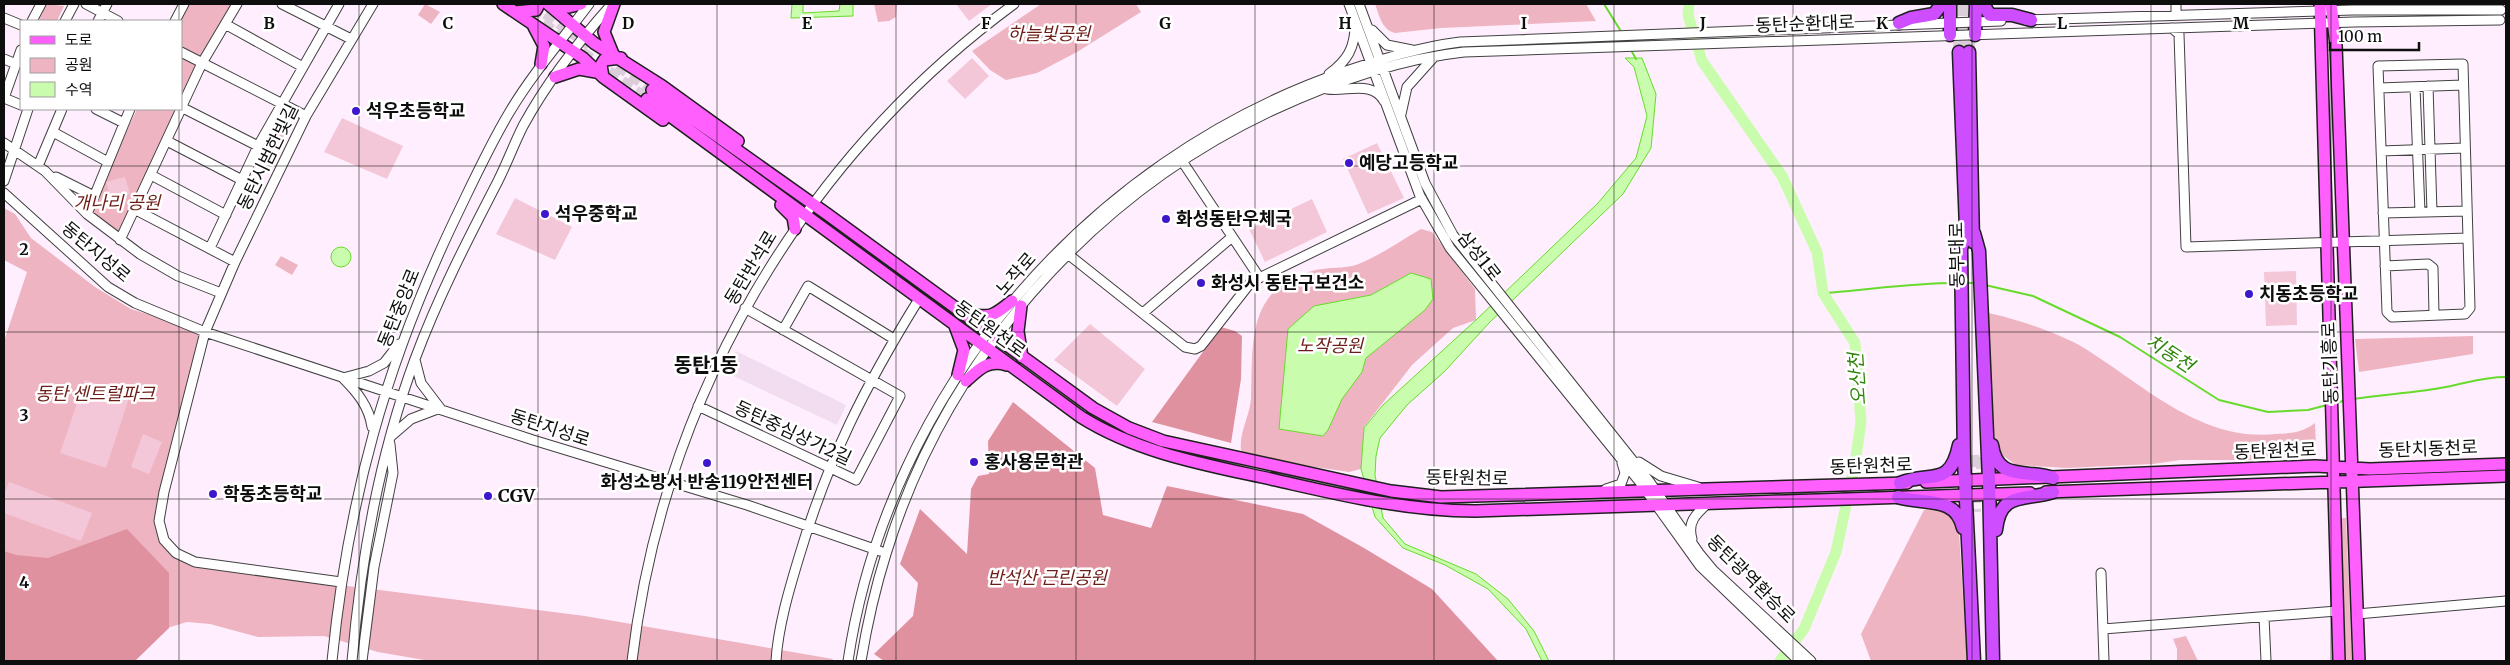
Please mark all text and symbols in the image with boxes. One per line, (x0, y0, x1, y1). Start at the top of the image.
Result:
street label: 동탄순환대로 (1755, 10, 1855, 37)
text: B (263, 13, 275, 33)
text: C (443, 13, 453, 33)
text: D (622, 13, 634, 33)
text: E (802, 13, 813, 33)
text: F (981, 13, 991, 33)
text: G (1159, 13, 1171, 33)
text: H (1338, 13, 1352, 33)
text: I (1521, 13, 1527, 33)
text: J (1699, 13, 1706, 33)
text: K (1876, 13, 1888, 33)
text: L (2057, 13, 2067, 33)
text: M (2233, 13, 2250, 33)
legend (20, 20, 182, 110)
scale bar (2330, 20, 2419, 52)
park label: 하늘빛공원 (1008, 22, 1092, 45)
text: 100 m (2338, 27, 2382, 46)
text: 도로 (65, 30, 93, 49)
text: 공원 (65, 55, 93, 74)
text: 수역 (65, 80, 93, 99)
place label: 석우초등학교 (366, 99, 465, 122)
street label: 동탄시범한빛길 (232, 100, 303, 214)
marker: 석우초등학교 (350, 105, 362, 117)
place label: 예당고등학교 (1359, 151, 1458, 174)
marker: 예당고등학교 (1343, 157, 1355, 169)
park label: 개나리 공원 (74, 191, 162, 214)
place label: 석우중학교 (555, 202, 638, 225)
place label: 화성동탄우체국 (1176, 207, 1292, 230)
marker: 석우중학교 (539, 208, 551, 220)
marker: 화성동탄우체국 (1160, 213, 1172, 225)
street label: 동탄지성로 (57, 216, 135, 287)
street label: 동부대로 (1944, 222, 1969, 288)
street label: 동탄반석로 (719, 226, 782, 309)
street label: 삼성1로 (1453, 226, 1506, 286)
text: 2 (19, 239, 29, 259)
street label: 노작로 (991, 247, 1041, 300)
street label: 동탄중앙로 (372, 265, 425, 351)
place label: 화성시 동탄구보건소 (1211, 271, 1364, 294)
marker: 화성시 동탄구보건소 (1195, 277, 1207, 289)
place label: 치동초등학교 (2259, 282, 2358, 305)
marker: 치동초등학교 (2243, 288, 2255, 300)
street label: 동탄원천로 (950, 295, 1031, 362)
street label: 동탄기흥로 (2317, 321, 2342, 405)
water label: 치동천 (2141, 329, 2200, 378)
park label: 노작공원 (1297, 334, 1365, 357)
water label: 오산천 (1843, 350, 1871, 406)
district label: 동탄1동 (674, 352, 738, 377)
park label: 동탄 센트럴파크 (35, 382, 156, 405)
street label: 동탄중심상가2길 (731, 395, 855, 470)
street label: 동탄지성로 (507, 404, 593, 451)
text: 3 (19, 405, 29, 425)
street label: 동탄치동천로 (2378, 435, 2478, 462)
street label: 동탄원천로 (2233, 438, 2317, 463)
place label: 홍사용문학관 (984, 450, 1084, 473)
street label: 동탄원천로 (1829, 453, 1913, 478)
marker: 홍사용문학관 (968, 456, 980, 468)
marker: 화성소방서 반송119안전센터 (701, 457, 713, 469)
street label: 동탄원천로 (1425, 465, 1509, 490)
place label: 화성소방서 반송119안전센터 (601, 470, 813, 493)
place label: 학동초등학교 (223, 482, 322, 505)
place label: CGV (498, 484, 536, 507)
marker: 학동초등학교 (207, 488, 219, 500)
marker: CGV (482, 490, 494, 502)
street label: 동탄광역환승로 (1702, 530, 1800, 628)
park label: 반석산 근린공원 (987, 566, 1108, 589)
text: 4 (19, 572, 29, 592)

